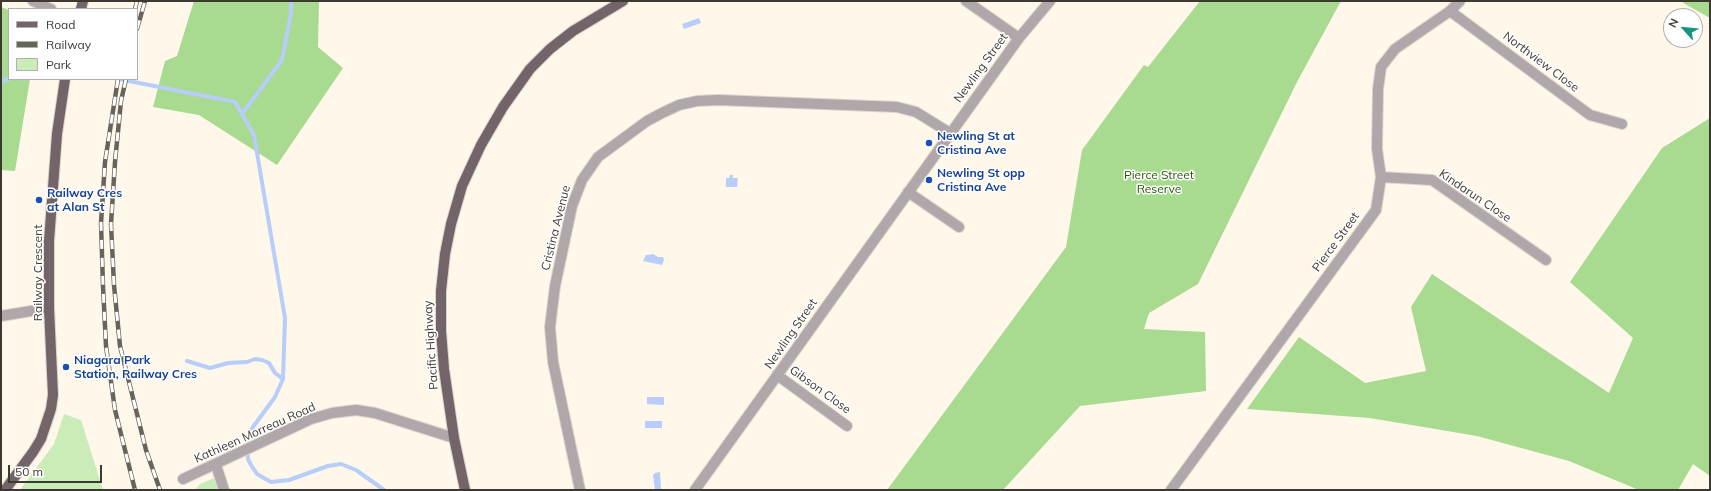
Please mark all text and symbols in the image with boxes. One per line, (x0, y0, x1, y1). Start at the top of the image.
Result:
legend (8, 8, 138, 80)
north arrow (1663, 8, 1703, 48)
text: N (1665, 16, 1681, 30)
text: Road (46, 17, 75, 32)
street label: Northview Close (1500, 29, 1582, 95)
street label: Newling Street (951, 31, 1011, 105)
text: Railway (46, 37, 91, 52)
text: Park (46, 57, 71, 72)
place label: Newling St at Cristina Ave (937, 129, 1015, 157)
marker: Newling St at Cristina Ave (924, 138, 934, 148)
place label: Newling St opp Cristina Ave (937, 166, 1025, 194)
street label: Kindarun Close (1436, 167, 1514, 225)
park label: Pierce Street Reserve (1124, 168, 1194, 196)
marker: Newling St opp Cristina Ave (924, 175, 934, 185)
street label: Cristina Avenue (538, 184, 574, 272)
place label: Railway Cres at Alan St (47, 186, 122, 214)
marker: Railway Cres at Alan St (34, 195, 44, 205)
street label: Pierce Street (1310, 209, 1362, 275)
street label: Railway Crescent (31, 225, 45, 321)
street label: Newling Street (762, 296, 820, 372)
street label: Pacific Highway (421, 300, 441, 390)
place label: Niagara Park Station, Railway Cres (74, 353, 197, 381)
marker: Niagara Park Station, Railway Cres (61, 362, 71, 372)
street label: Gibson Close (787, 363, 853, 417)
street label: Kathleen Morreau Road (192, 400, 318, 466)
scale bar (10, 457, 104, 483)
text: 50 m (15, 464, 43, 479)

